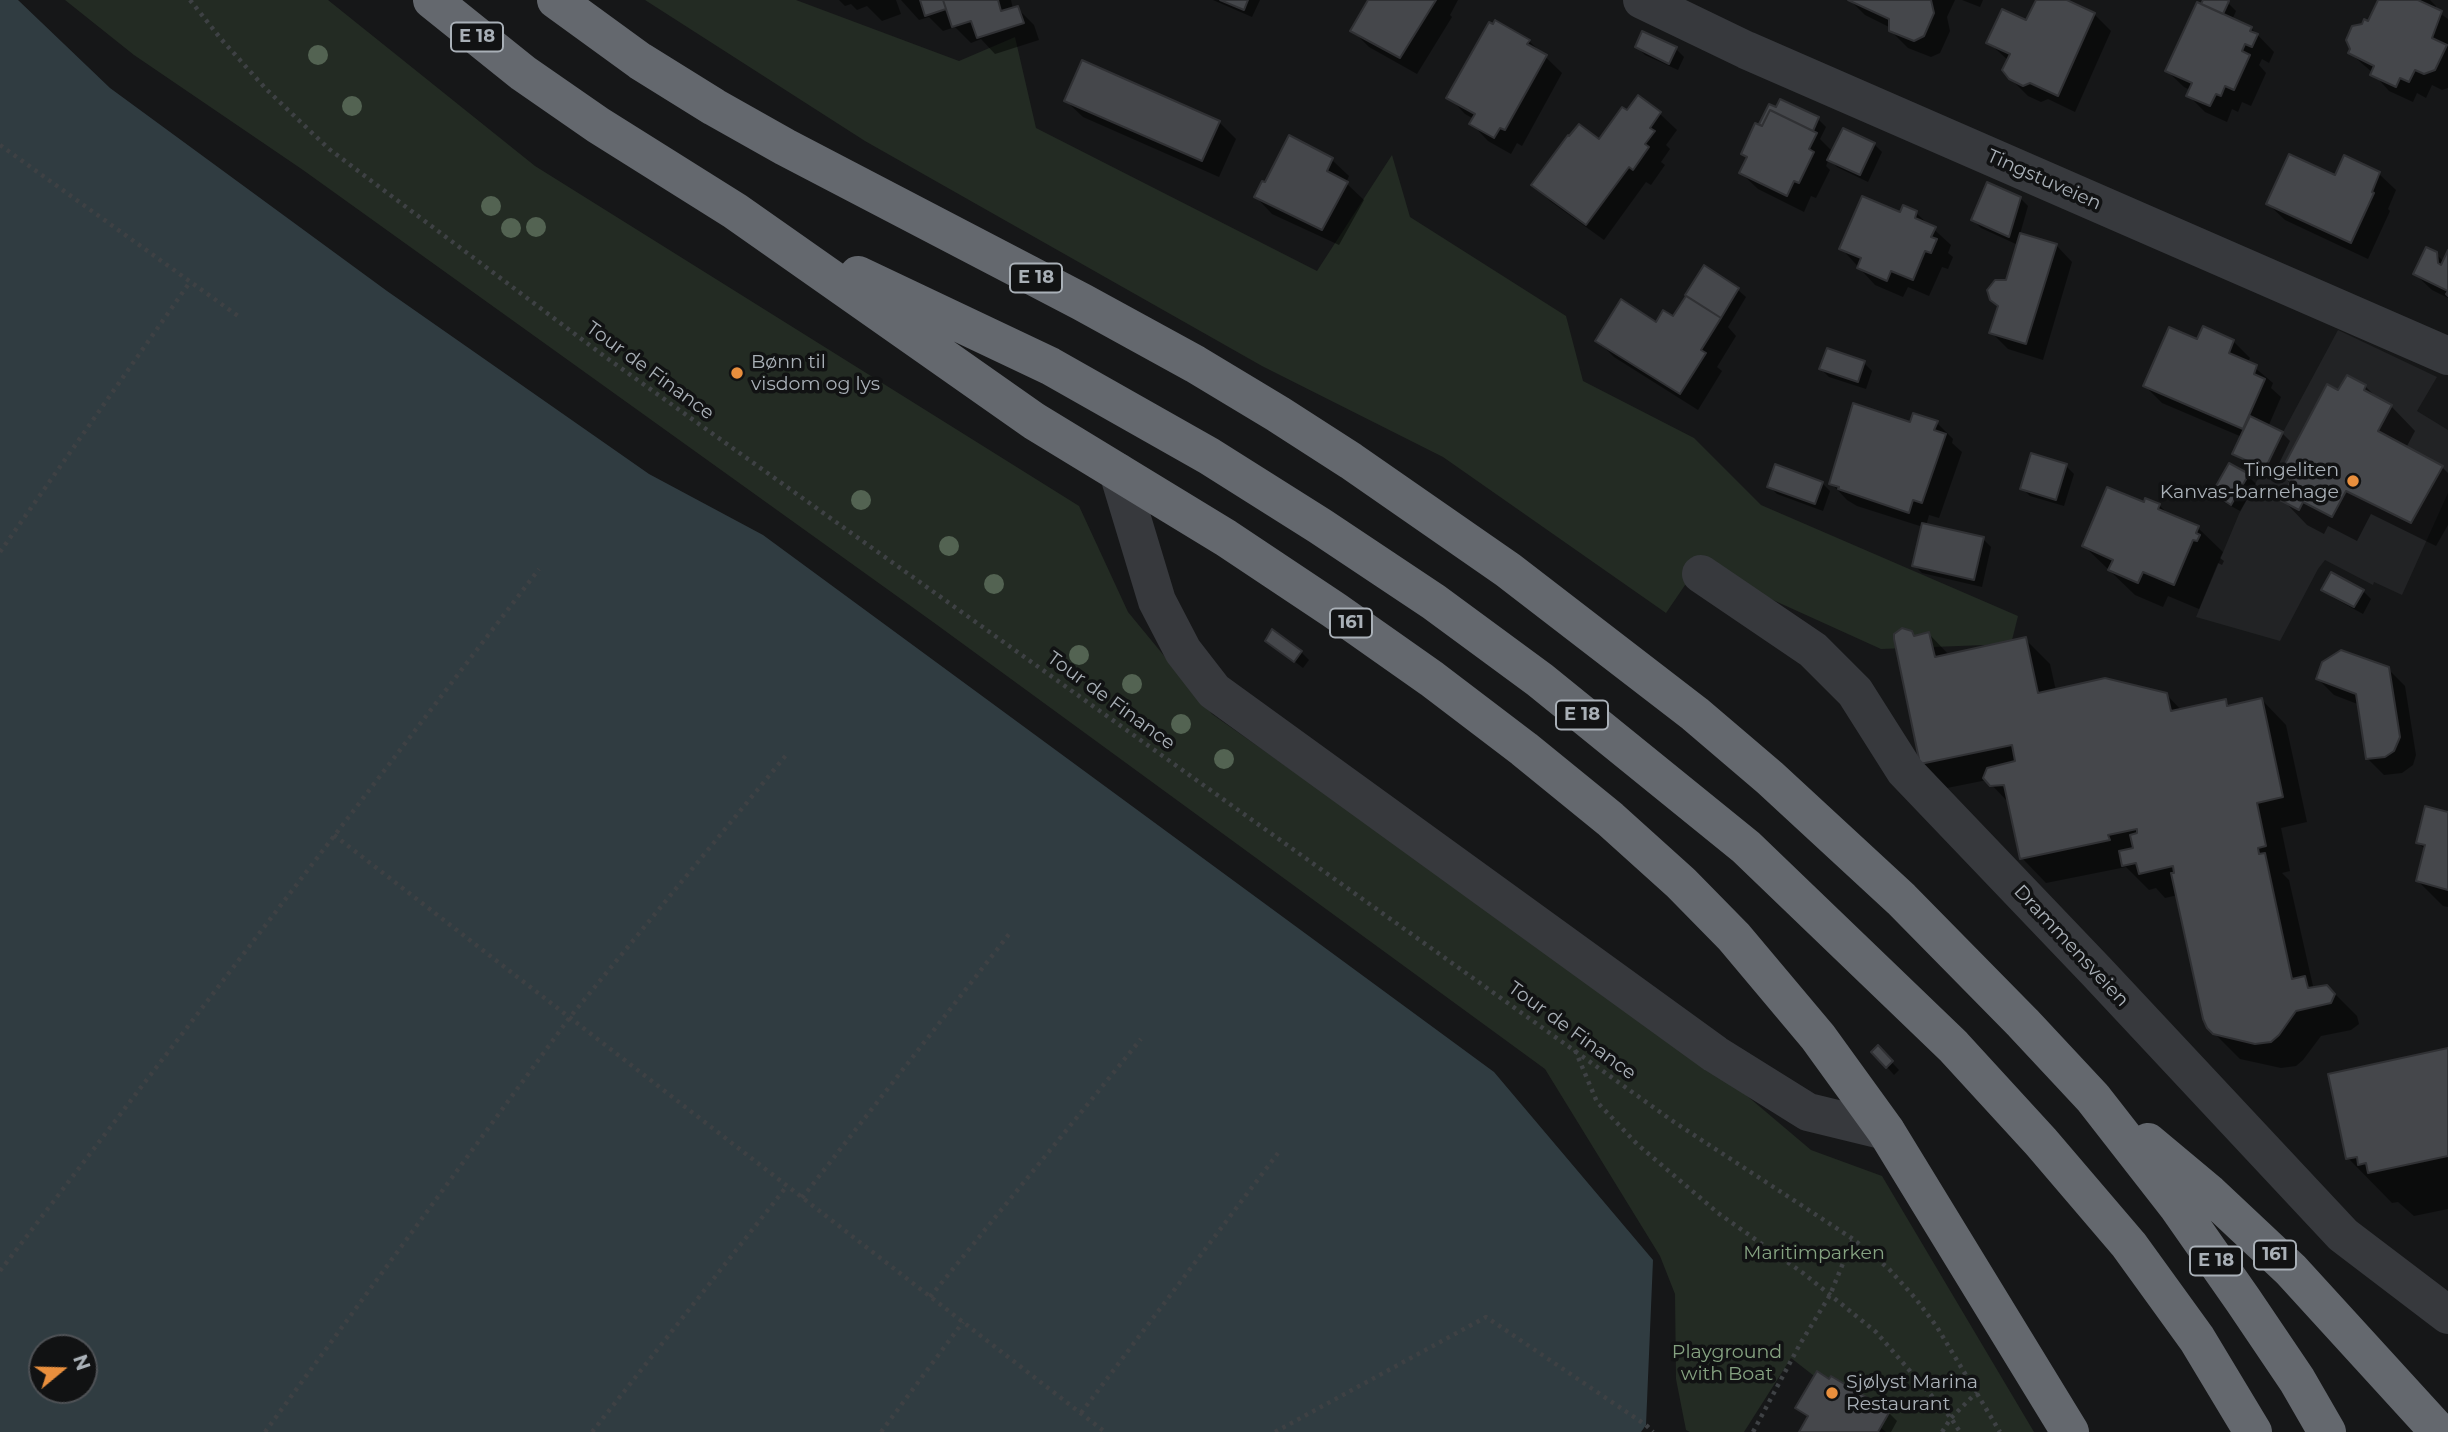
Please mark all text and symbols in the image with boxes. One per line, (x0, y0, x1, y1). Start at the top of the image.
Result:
road number: E 18 (451, 22, 503, 52)
street label: Tingstuveien (1983, 145, 2105, 215)
road number: E 18 (1010, 264, 1062, 292)
street label: Tour de Finance (582, 317, 718, 425)
place label: Bønn til visdom og lys (751, 351, 880, 395)
marker: Bønn til visdom og lys (729, 365, 745, 381)
place label: Tingeliten Kanvas-barnehage (2160, 459, 2339, 503)
marker: Tingeliten Kanvas-barnehage (2345, 473, 2361, 489)
road number: 161 (1330, 608, 1372, 638)
street label: Tour de Finance (1043, 647, 1179, 755)
road number: E 18 (1556, 700, 1608, 730)
street label: Drammensveien (2009, 880, 2133, 1012)
street label: Tour de Finance (1504, 977, 1640, 1085)
road number: 161 (2254, 1240, 2296, 1270)
park label: Maritimparken (1743, 1242, 1885, 1264)
road number: E 18 (2190, 1246, 2242, 1276)
north arrow (28, 1334, 98, 1404)
park label: Playground with Boat (1672, 1341, 1782, 1385)
text: N (68, 1352, 95, 1374)
place label: Sjølyst Marina Restaurant (1846, 1371, 1978, 1415)
marker: Sjølyst Marina Restaurant (1824, 1385, 1840, 1401)

